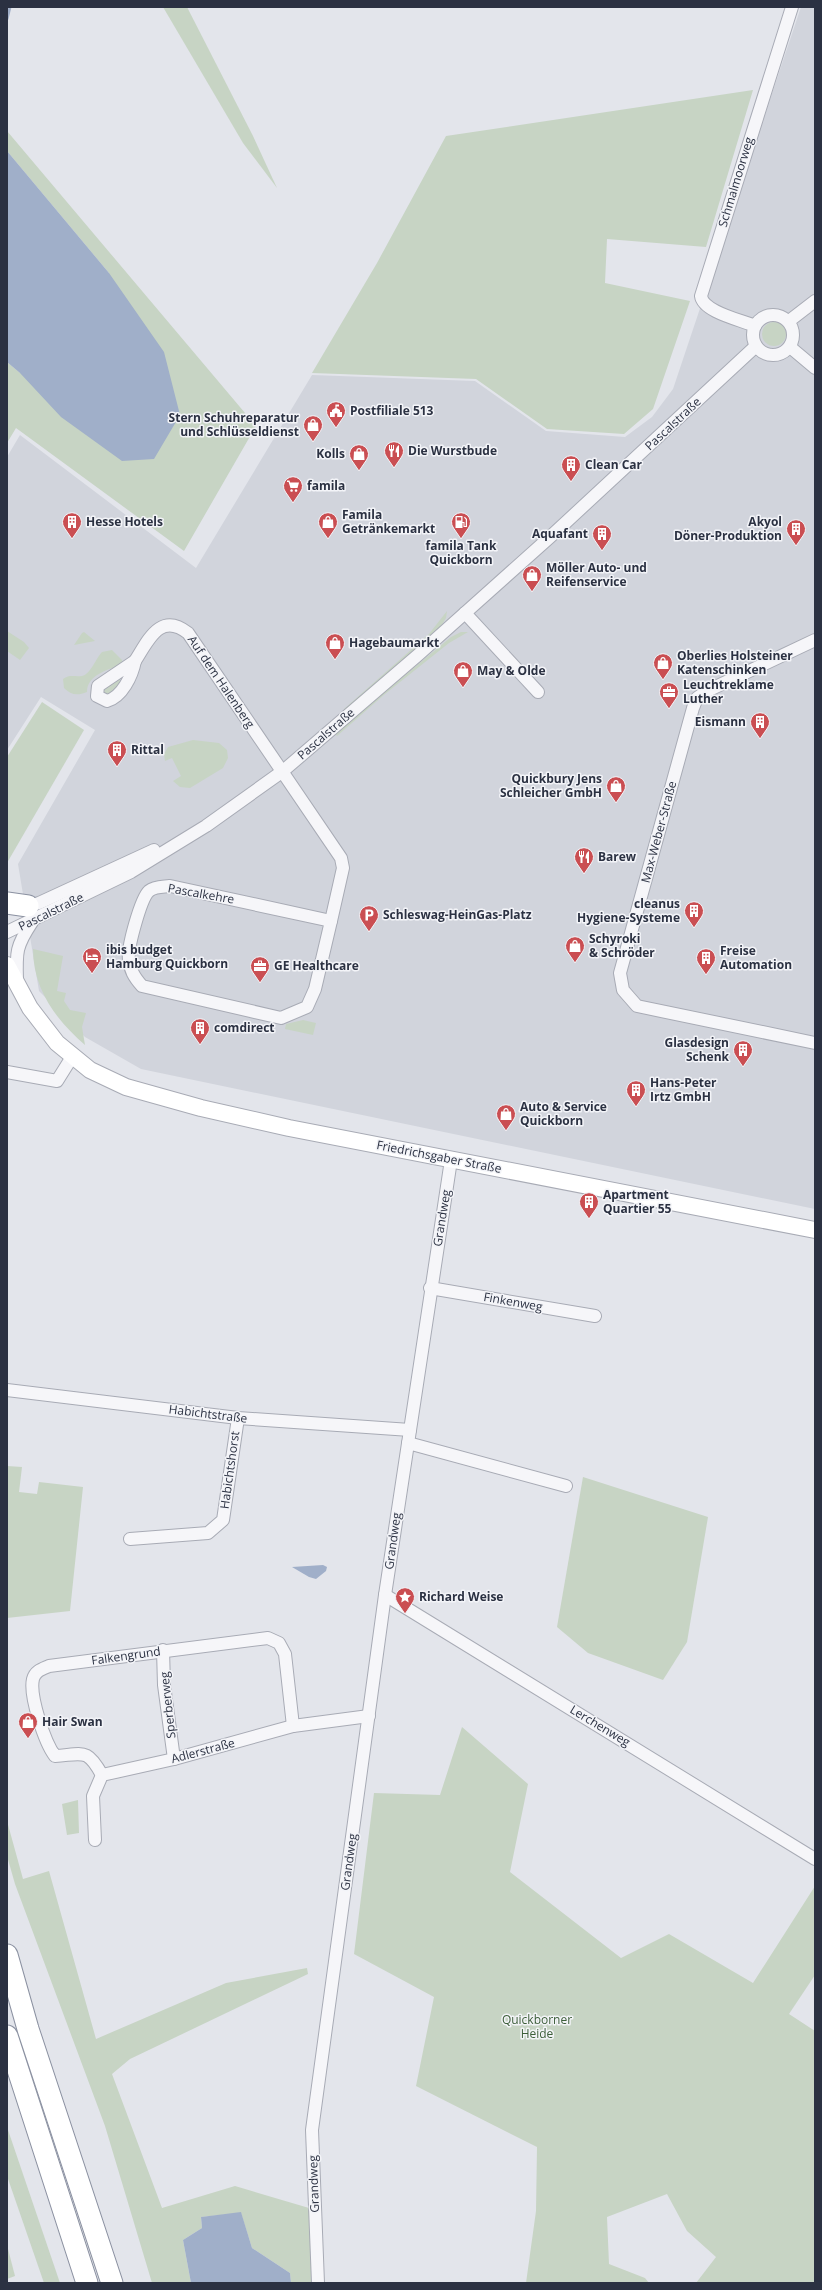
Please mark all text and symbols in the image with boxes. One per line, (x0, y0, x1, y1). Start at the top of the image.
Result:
street label: Schmalmoorweg (714, 134, 757, 229)
street label: Pascalstraße (641, 393, 705, 454)
public building icon: Postfiliale 513 (325, 400, 347, 428)
place label: Postfiliale 513 (350, 402, 434, 419)
place label: Stern Schuhreparatur und Schlüsseldienst (169, 409, 300, 440)
shop icon: Stern Schuhreparatur und Schlüsseldienst (302, 414, 324, 442)
restaurant icon: Die Wurstbude (383, 440, 405, 468)
place label: Die Wurstbude (408, 442, 497, 459)
shop icon: Kolls (348, 443, 370, 471)
place label: Kolls (316, 445, 345, 462)
building icon: Clean Car (560, 454, 582, 482)
place label: Clean Car (585, 456, 643, 473)
supermarket icon: famila (282, 475, 304, 503)
place label: famila (307, 477, 345, 494)
place label: Famila Getränkemarkt (342, 506, 435, 537)
building icon: Hesse Hotels (61, 511, 83, 539)
shop icon: Famila Getränkemarkt (317, 511, 339, 539)
fuel station icon: famila Tank Quickborn (450, 511, 472, 539)
place label: Hesse Hotels (86, 513, 163, 530)
place label: Akyol Döner-Produktion (674, 513, 782, 544)
building icon: Akyol Döner-Produktion (785, 518, 807, 546)
building icon: Aquafant (591, 523, 613, 551)
place label: Aquafant (532, 525, 588, 542)
place label: famila Tank Quickborn (426, 537, 497, 568)
place label: Möller Auto- und Reifenservice (546, 559, 647, 590)
shop icon: Möller Auto- und Reifenservice (521, 564, 543, 592)
street label: Auf dem Halenberg (184, 632, 259, 732)
shop icon: Hagebaumarkt (324, 632, 346, 660)
place label: Hagebaumarkt (349, 634, 439, 651)
place label: Oberlies Holsteiner Katenschinken (677, 647, 793, 678)
shop icon: Oberlies Holsteiner Katenschinken (652, 652, 674, 680)
shop icon: May & Olde (452, 660, 474, 688)
place label: May & Olde (477, 662, 546, 679)
place label: Leuchtreklame Luther (683, 676, 774, 707)
office icon: Leuchtreklame Luther (658, 681, 680, 709)
street label: Pascalstraße (293, 704, 358, 763)
building icon: Eismann (749, 711, 771, 739)
place label: Eismann (695, 713, 746, 730)
building icon: Rittal (106, 739, 128, 767)
place label: Rittal (131, 741, 164, 758)
place label: Quickbury Jens Schleicher GmbH (500, 770, 602, 801)
shop icon: Quickbury Jens Schleicher GmbH (605, 775, 627, 803)
street label: Max-Weber-Straße (637, 779, 680, 885)
restaurant icon: Barew (573, 846, 595, 874)
place label: Barew (598, 848, 637, 865)
street label: Pascalkehre (167, 879, 236, 908)
street label: Pascalstraße (15, 888, 87, 935)
place label: cleanus Hygiene-Systeme (577, 895, 680, 926)
building icon: cleanus Hygiene-Systeme (683, 900, 705, 928)
parking icon: Schleswag-HeinGas-Platz (358, 904, 380, 932)
place label: Schleswag-HeinGas-Platz (383, 906, 532, 923)
place label: Schyroki & Schröder (589, 930, 655, 961)
shop icon: Schyroki & Schröder (564, 935, 586, 963)
place label: ibis budget Hamburg Quickborn (106, 941, 228, 972)
place label: Freise Automation (720, 942, 792, 973)
hotel icon: ibis budget Hamburg Quickborn (81, 946, 103, 974)
building icon: Freise Automation (695, 947, 717, 975)
office icon: GE Healthcare (249, 955, 271, 983)
place label: GE Healthcare (274, 957, 359, 974)
building icon: comdirect (189, 1017, 211, 1045)
place label: comdirect (214, 1019, 275, 1036)
place label: Glasdesign Schenk (664, 1034, 730, 1065)
building icon: Glasdesign Schenk (732, 1039, 754, 1067)
place label: Hans-Peter Irtz GmbH (650, 1074, 717, 1105)
building icon: Hans-Peter Irtz GmbH (625, 1079, 647, 1107)
place label: Auto & Service Quickborn (520, 1098, 607, 1129)
shop icon: Auto & Service Quickborn (495, 1103, 517, 1131)
street label: Friedrichsgaber Straße (375, 1136, 503, 1177)
place label: Apartment Quartier 55 (603, 1186, 672, 1217)
street label: Grandweg (429, 1188, 454, 1248)
building icon: Apartment Quartier 55 (578, 1191, 600, 1219)
street label: Finkenweg (482, 1288, 544, 1315)
street label: Habichtstraße (168, 1400, 249, 1427)
street label: Habichtshorst (216, 1430, 243, 1510)
street label: Grandweg (380, 1511, 405, 1571)
place icon: Richard Weise (394, 1586, 416, 1614)
place label: Richard Weise (419, 1588, 503, 1605)
street label: Falkengrund (90, 1642, 162, 1669)
street label: Sperberweg (155, 1670, 179, 1739)
street label: Lerchenweg (567, 1701, 634, 1751)
shop icon: Hair Swan (17, 1711, 39, 1739)
place label: Hair Swan (42, 1713, 103, 1730)
street label: Adlerstraße (169, 1734, 237, 1767)
street label: Grandweg (336, 1832, 361, 1892)
park label: Quickborner Heide (502, 2011, 572, 2042)
street label: Grandweg (304, 2154, 323, 2213)

